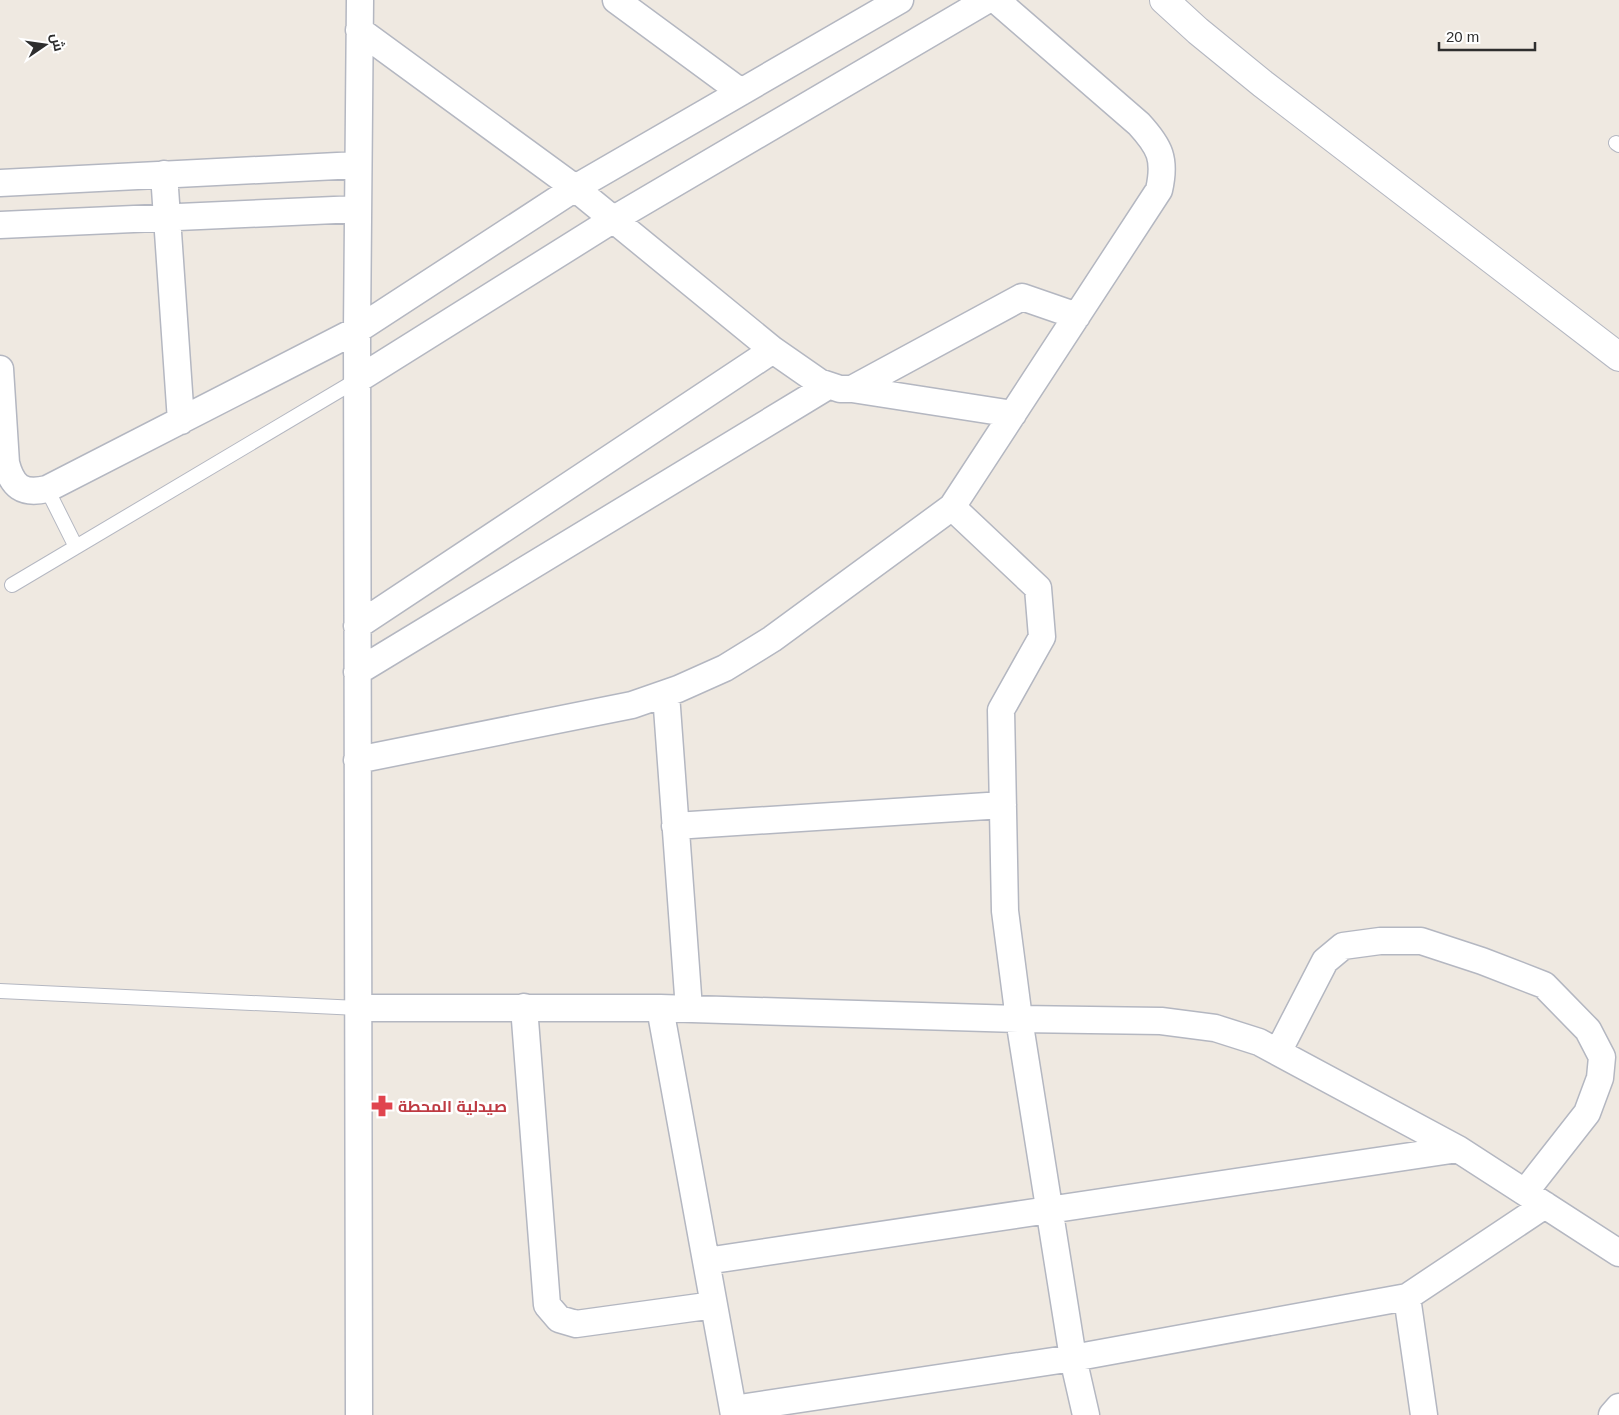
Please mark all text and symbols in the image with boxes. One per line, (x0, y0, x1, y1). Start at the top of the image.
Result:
north arrow (20, 20, 70, 70)
scale bar (1439, 20, 1535, 52)
text: 20 m (1446, 28, 1479, 45)
text: ش (47, 32, 67, 53)
pharmacy icon: صيدلية المحطة (369, 1093, 395, 1119)
place label: صيدلية المحطة (398, 1098, 507, 1115)

